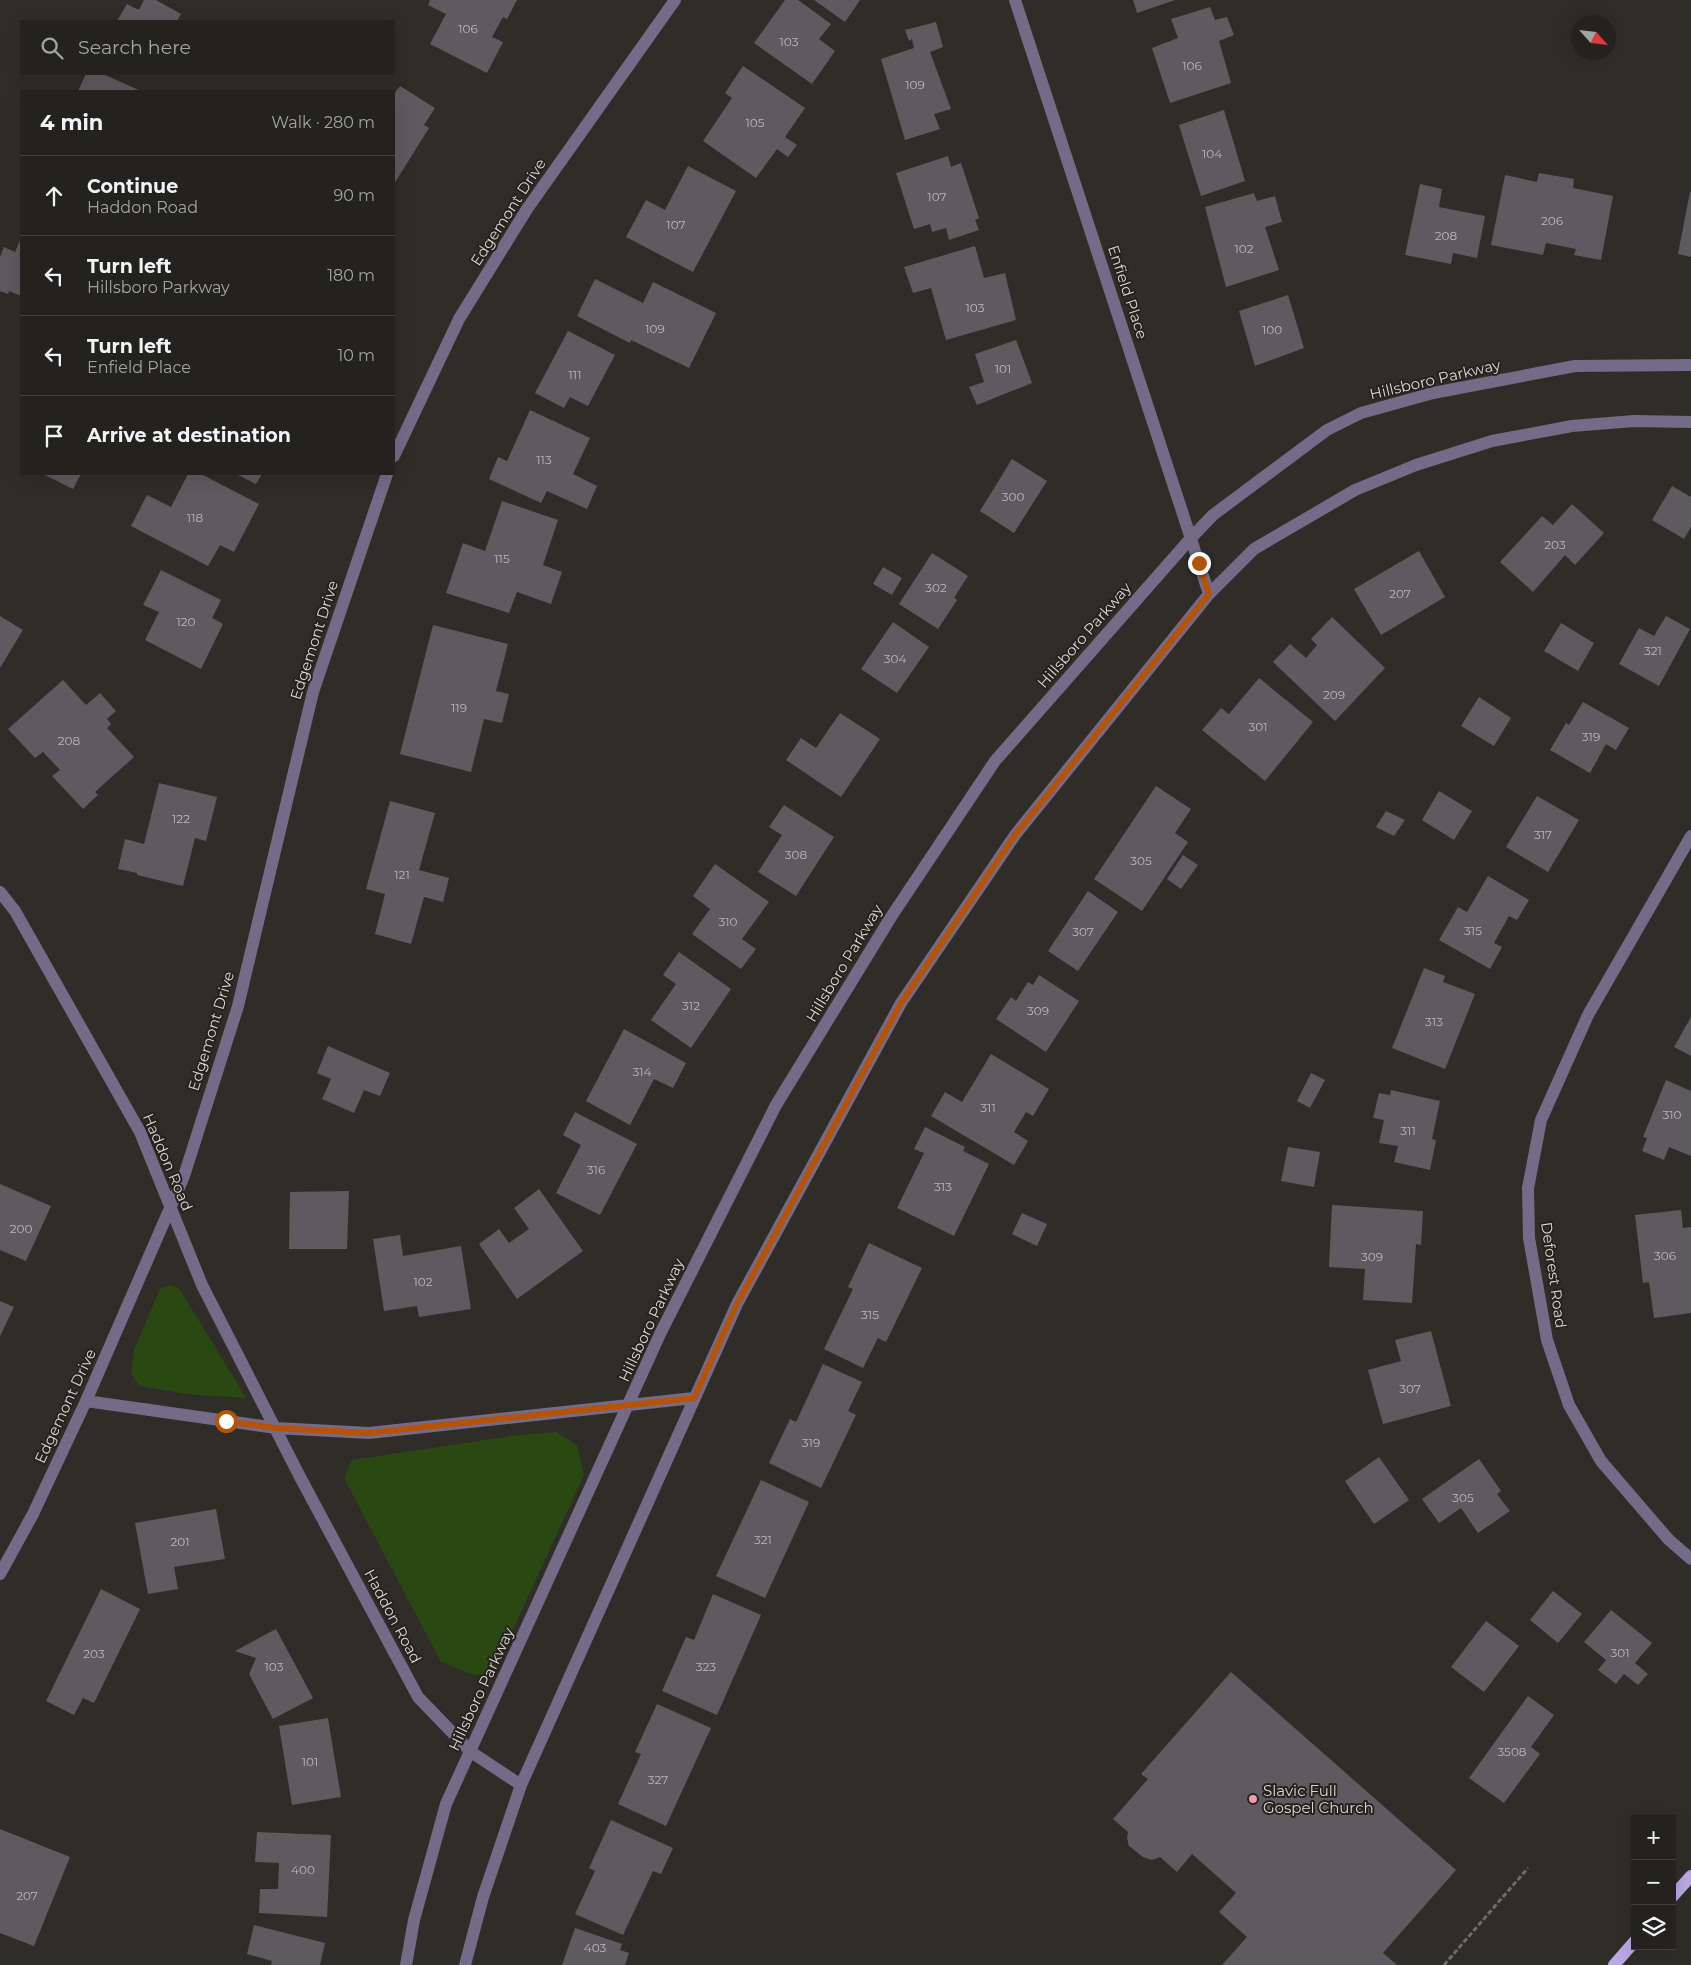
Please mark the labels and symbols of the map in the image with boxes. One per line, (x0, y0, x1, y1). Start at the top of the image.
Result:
north arrow (1571, 15, 1616, 60)
house number: 106 (458, 21, 478, 36)
house number: 103 (780, 34, 799, 49)
house number: 106 (1182, 58, 1202, 73)
house number: 109 (905, 77, 925, 92)
house number: 105 (745, 115, 765, 130)
house number: 104 (1202, 146, 1222, 161)
street label: Edgemont Drive (466, 155, 550, 269)
house number: 107 (927, 189, 947, 204)
house number: 206 (1541, 213, 1563, 228)
house number: 107 (666, 217, 686, 232)
house number: 208 (1435, 228, 1458, 243)
house number: 102 (1234, 241, 1254, 256)
street label: Enfield Place (1104, 243, 1152, 341)
house number: 103 (966, 300, 985, 315)
house number: 109 (645, 321, 665, 336)
house number: 100 (1262, 322, 1282, 337)
street label: Hillsboro Parkway (1368, 355, 1503, 403)
house number: 101 (995, 361, 1011, 376)
house number: 111 (569, 367, 582, 382)
house number: 113 (536, 452, 552, 467)
house number: 300 (1002, 489, 1024, 504)
house number: 118 (187, 510, 204, 525)
house number: 203 (1544, 537, 1566, 552)
house number: 115 (494, 551, 510, 566)
route end (1188, 552, 1211, 575)
street label: Edgemont Drive (286, 578, 342, 702)
street label: Hillsboro Parkway (1033, 578, 1136, 692)
house number: 302 (925, 580, 947, 595)
house number: 207 (1389, 586, 1411, 601)
house number: 120 (176, 614, 196, 629)
house number: 321 (1644, 643, 1662, 658)
house number: 304 (884, 651, 906, 666)
house number: 209 (1323, 687, 1345, 702)
house number: 119 (451, 700, 467, 715)
house number: 301 (1248, 719, 1268, 734)
house number: 319 (1582, 729, 1600, 744)
house number: 208 (58, 733, 81, 748)
house number: 122 (172, 811, 190, 826)
house number: 317 (1534, 827, 1552, 842)
house number: 308 (785, 847, 808, 862)
house number: 305 (1130, 853, 1152, 868)
house number: 121 (394, 867, 410, 882)
street label: Hillsboro Parkway (801, 900, 887, 1025)
house number: 310 (718, 914, 738, 929)
house number: 315 (1464, 923, 1482, 938)
house number: 307 (1072, 924, 1094, 939)
street label: Edgemont Drive (184, 969, 238, 1093)
house number: 312 (682, 998, 700, 1013)
house number: 309 (1027, 1003, 1049, 1018)
house number: 313 (1425, 1014, 1443, 1029)
house number: 314 (632, 1064, 652, 1079)
house number: 311 (980, 1100, 996, 1115)
house number: 310 (1662, 1107, 1682, 1122)
street label: Haddon Road (139, 1110, 197, 1214)
house number: 311 (1400, 1123, 1416, 1138)
house number: 316 (587, 1162, 605, 1177)
house number: 313 (934, 1179, 952, 1194)
house number: 200 (10, 1221, 32, 1236)
street label: Deforest Road (1537, 1221, 1571, 1329)
house number: 306 (1654, 1248, 1676, 1263)
house number: 309 (1361, 1249, 1383, 1264)
street label: Hillsboro Parkway (614, 1255, 688, 1385)
house number: 102 (413, 1274, 433, 1289)
house number: 315 (861, 1307, 879, 1322)
street label: Edgemont Drive (30, 1346, 100, 1466)
house number: 307 (1399, 1381, 1421, 1396)
route start (215, 1410, 238, 1433)
house number: 319 (802, 1435, 820, 1450)
house number: 305 (1452, 1490, 1474, 1505)
house number: 321 (754, 1532, 772, 1547)
house number: 201 (170, 1534, 190, 1549)
street label: Haddon Road (360, 1566, 426, 1666)
street label: Hillsboro Parkway (444, 1624, 518, 1754)
house number: 301 (1610, 1645, 1630, 1660)
house number: 203 (83, 1646, 105, 1661)
house number: 103 (265, 1659, 284, 1674)
house number: 323 (696, 1659, 716, 1674)
house number: 3508 (1497, 1744, 1527, 1759)
house number: 101 (302, 1754, 318, 1769)
house number: 327 (648, 1772, 668, 1787)
place label: Slavic Full Gospel Church (1263, 1781, 1374, 1817)
marker: Slavic Full Gospel Church (1247, 1793, 1259, 1805)
house number: 400 (291, 1862, 315, 1877)
house number: 207 (16, 1888, 38, 1903)
house number: 403 (584, 1940, 606, 1955)

